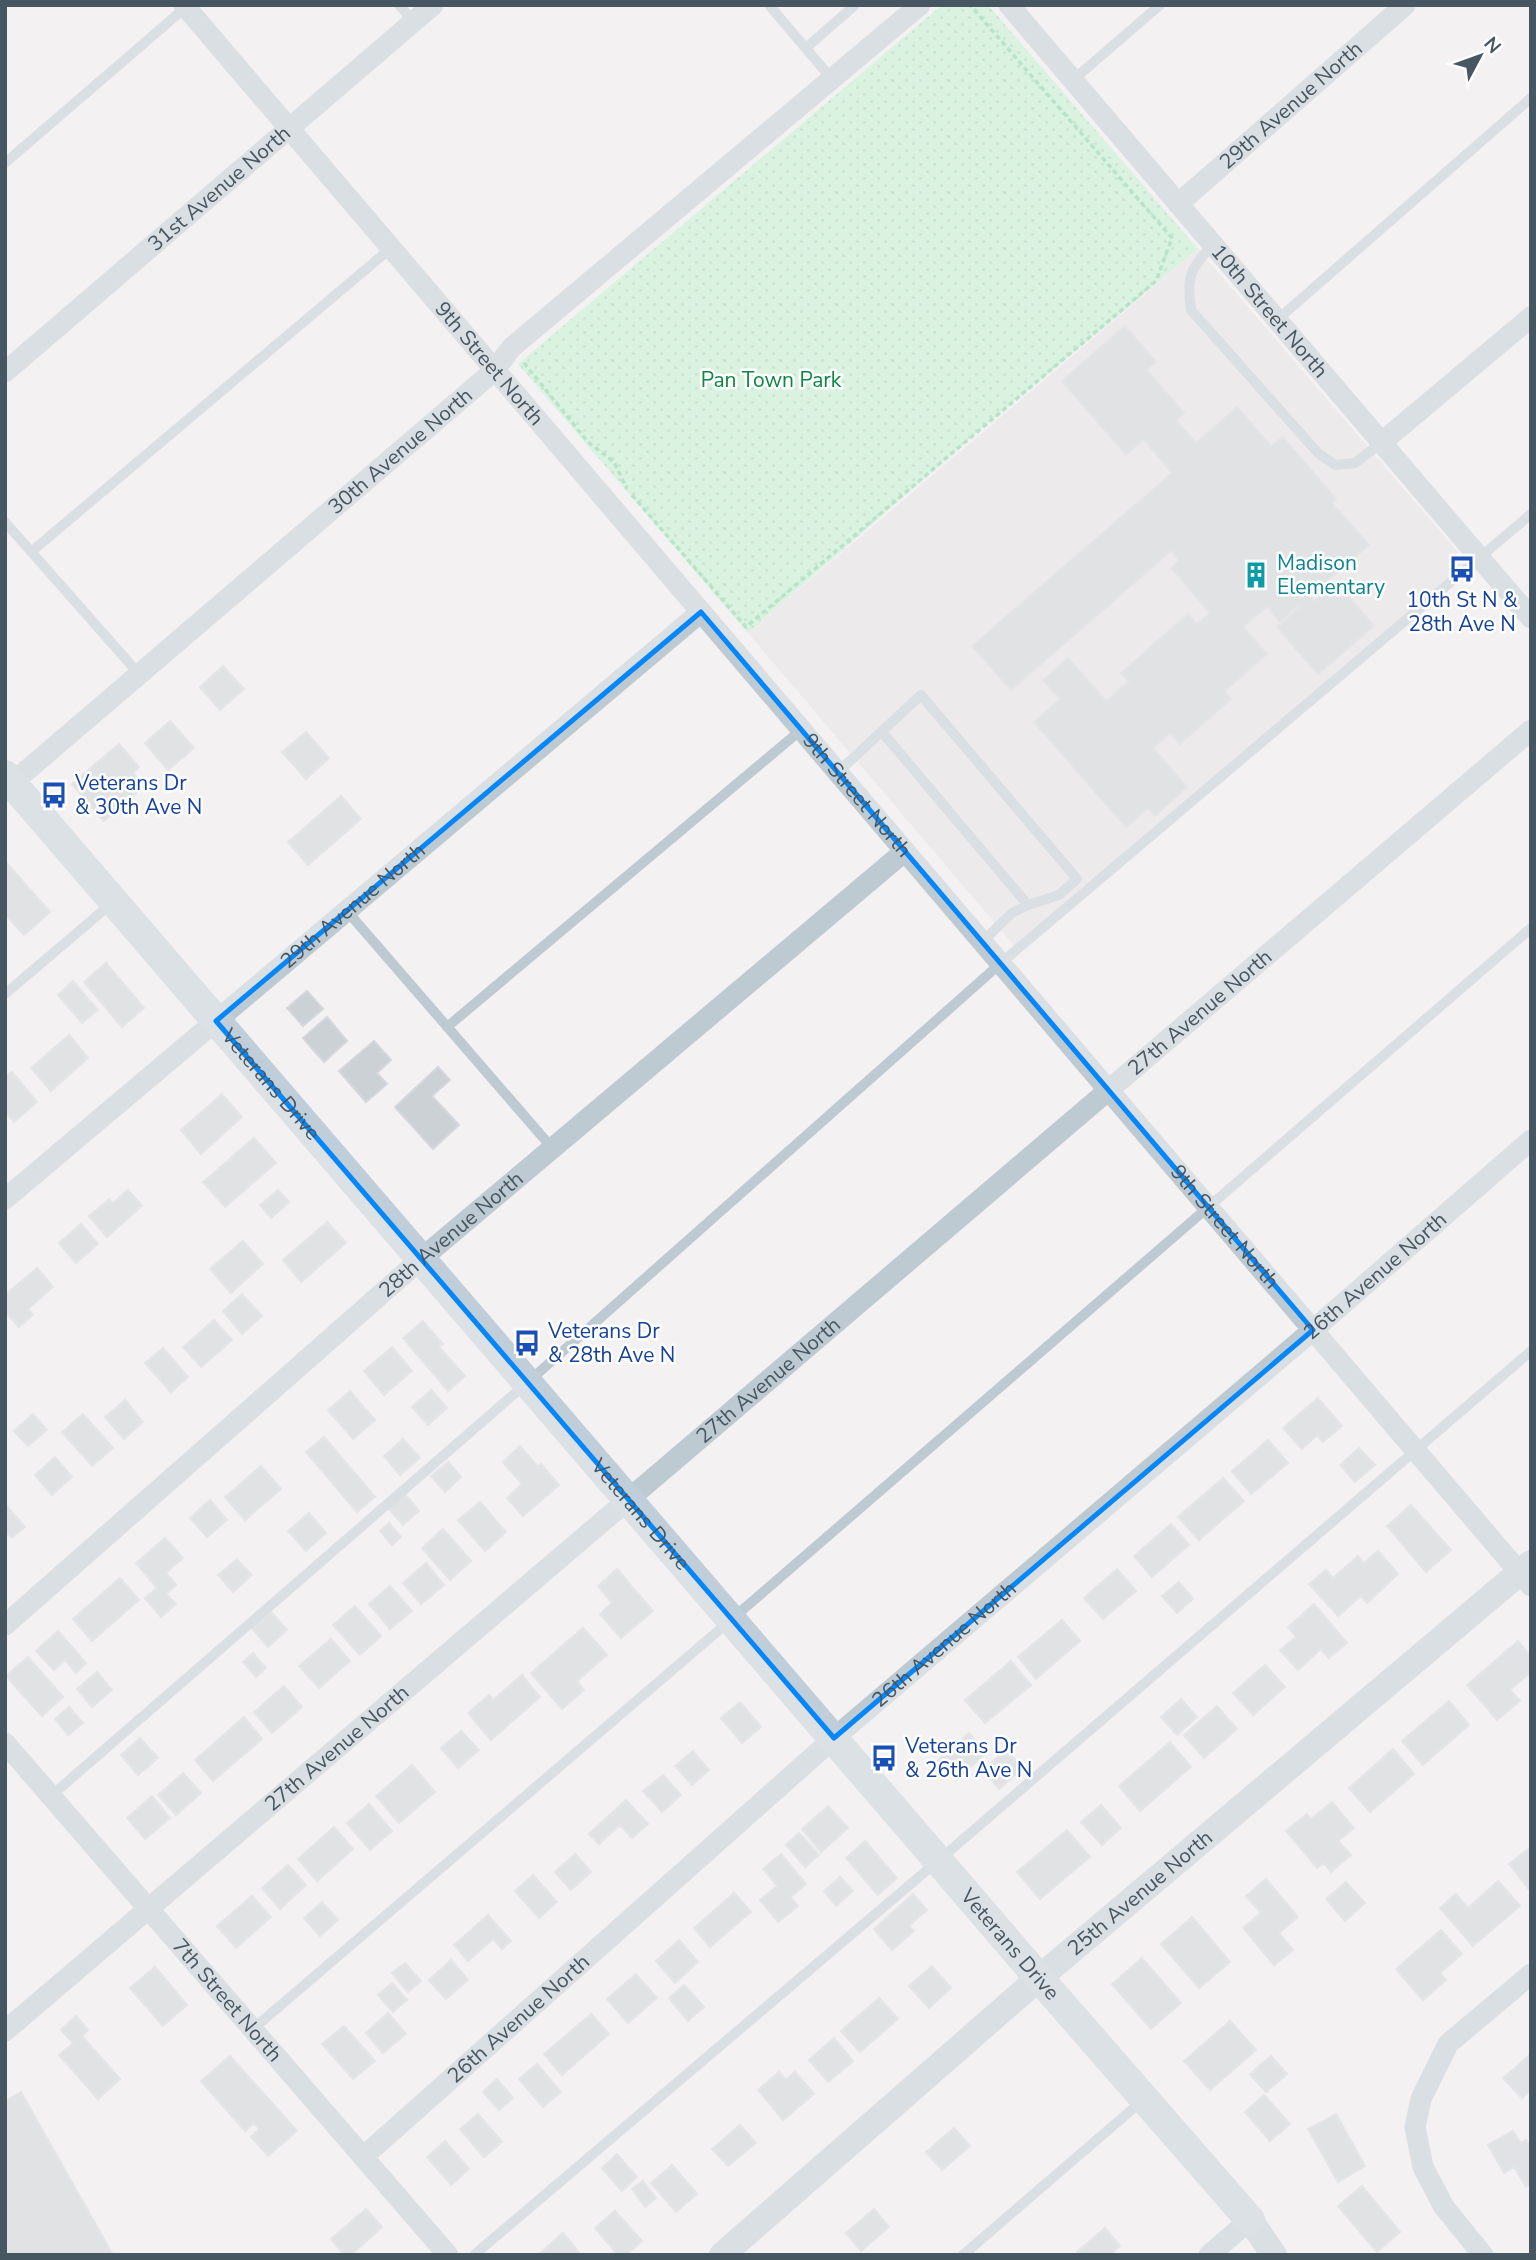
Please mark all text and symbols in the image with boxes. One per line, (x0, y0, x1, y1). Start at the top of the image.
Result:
north arrow (1445, 21, 1515, 91)
text: N (1478, 32, 1507, 59)
street label: 29th Avenue North (1213, 35, 1368, 175)
street label: 31st Avenue North (142, 119, 296, 257)
street label: 10th Street North (1205, 238, 1335, 384)
street label: 9th Street North (429, 296, 550, 431)
park label: Pan Town Park (701, 366, 842, 394)
street label: 30th Avenue North (322, 381, 478, 521)
place label: Madison Elementary (1277, 549, 1385, 601)
bus stop icon: 10th St N & 28th Ave N (1447, 554, 1477, 584)
building icon: Madison Elementary (1241, 560, 1271, 590)
place label: 10th St N & 28th Ave N (1407, 586, 1518, 638)
street label: 9th Street North (796, 727, 918, 863)
place label: Veterans Dr & 30th Ave N (74, 769, 202, 821)
bus stop icon: Veterans Dr & 30th Ave N (39, 780, 69, 810)
street label: 29th Avenue North (274, 836, 431, 975)
street label: 27th Avenue North (1122, 943, 1278, 1082)
street label: Veterans Drive (214, 1022, 327, 1146)
street label: 9th Street North (1164, 1159, 1286, 1295)
street label: 28th Avenue North (373, 1165, 529, 1304)
street label: 26th Avenue North (1298, 1206, 1453, 1346)
street label: 27th Avenue North (690, 1311, 846, 1450)
place label: Veterans Dr & 28th Ave N (547, 1317, 675, 1369)
bus stop icon: Veterans Dr & 28th Ave N (512, 1328, 542, 1358)
street label: Veterans Drive (584, 1452, 696, 1576)
street label: 26th Avenue North (866, 1575, 1022, 1714)
street label: 27th Avenue North (259, 1679, 415, 1818)
place label: Veterans Dr & 26th Ave N (904, 1732, 1032, 1784)
bus stop icon: Veterans Dr & 26th Ave N (869, 1743, 899, 1773)
street label: 25th Avenue North (1062, 1824, 1218, 1962)
street label: Veterans Drive (954, 1882, 1066, 2006)
street label: 7th Street North (166, 1932, 289, 2068)
street label: 26th Avenue North (441, 1948, 596, 2090)

